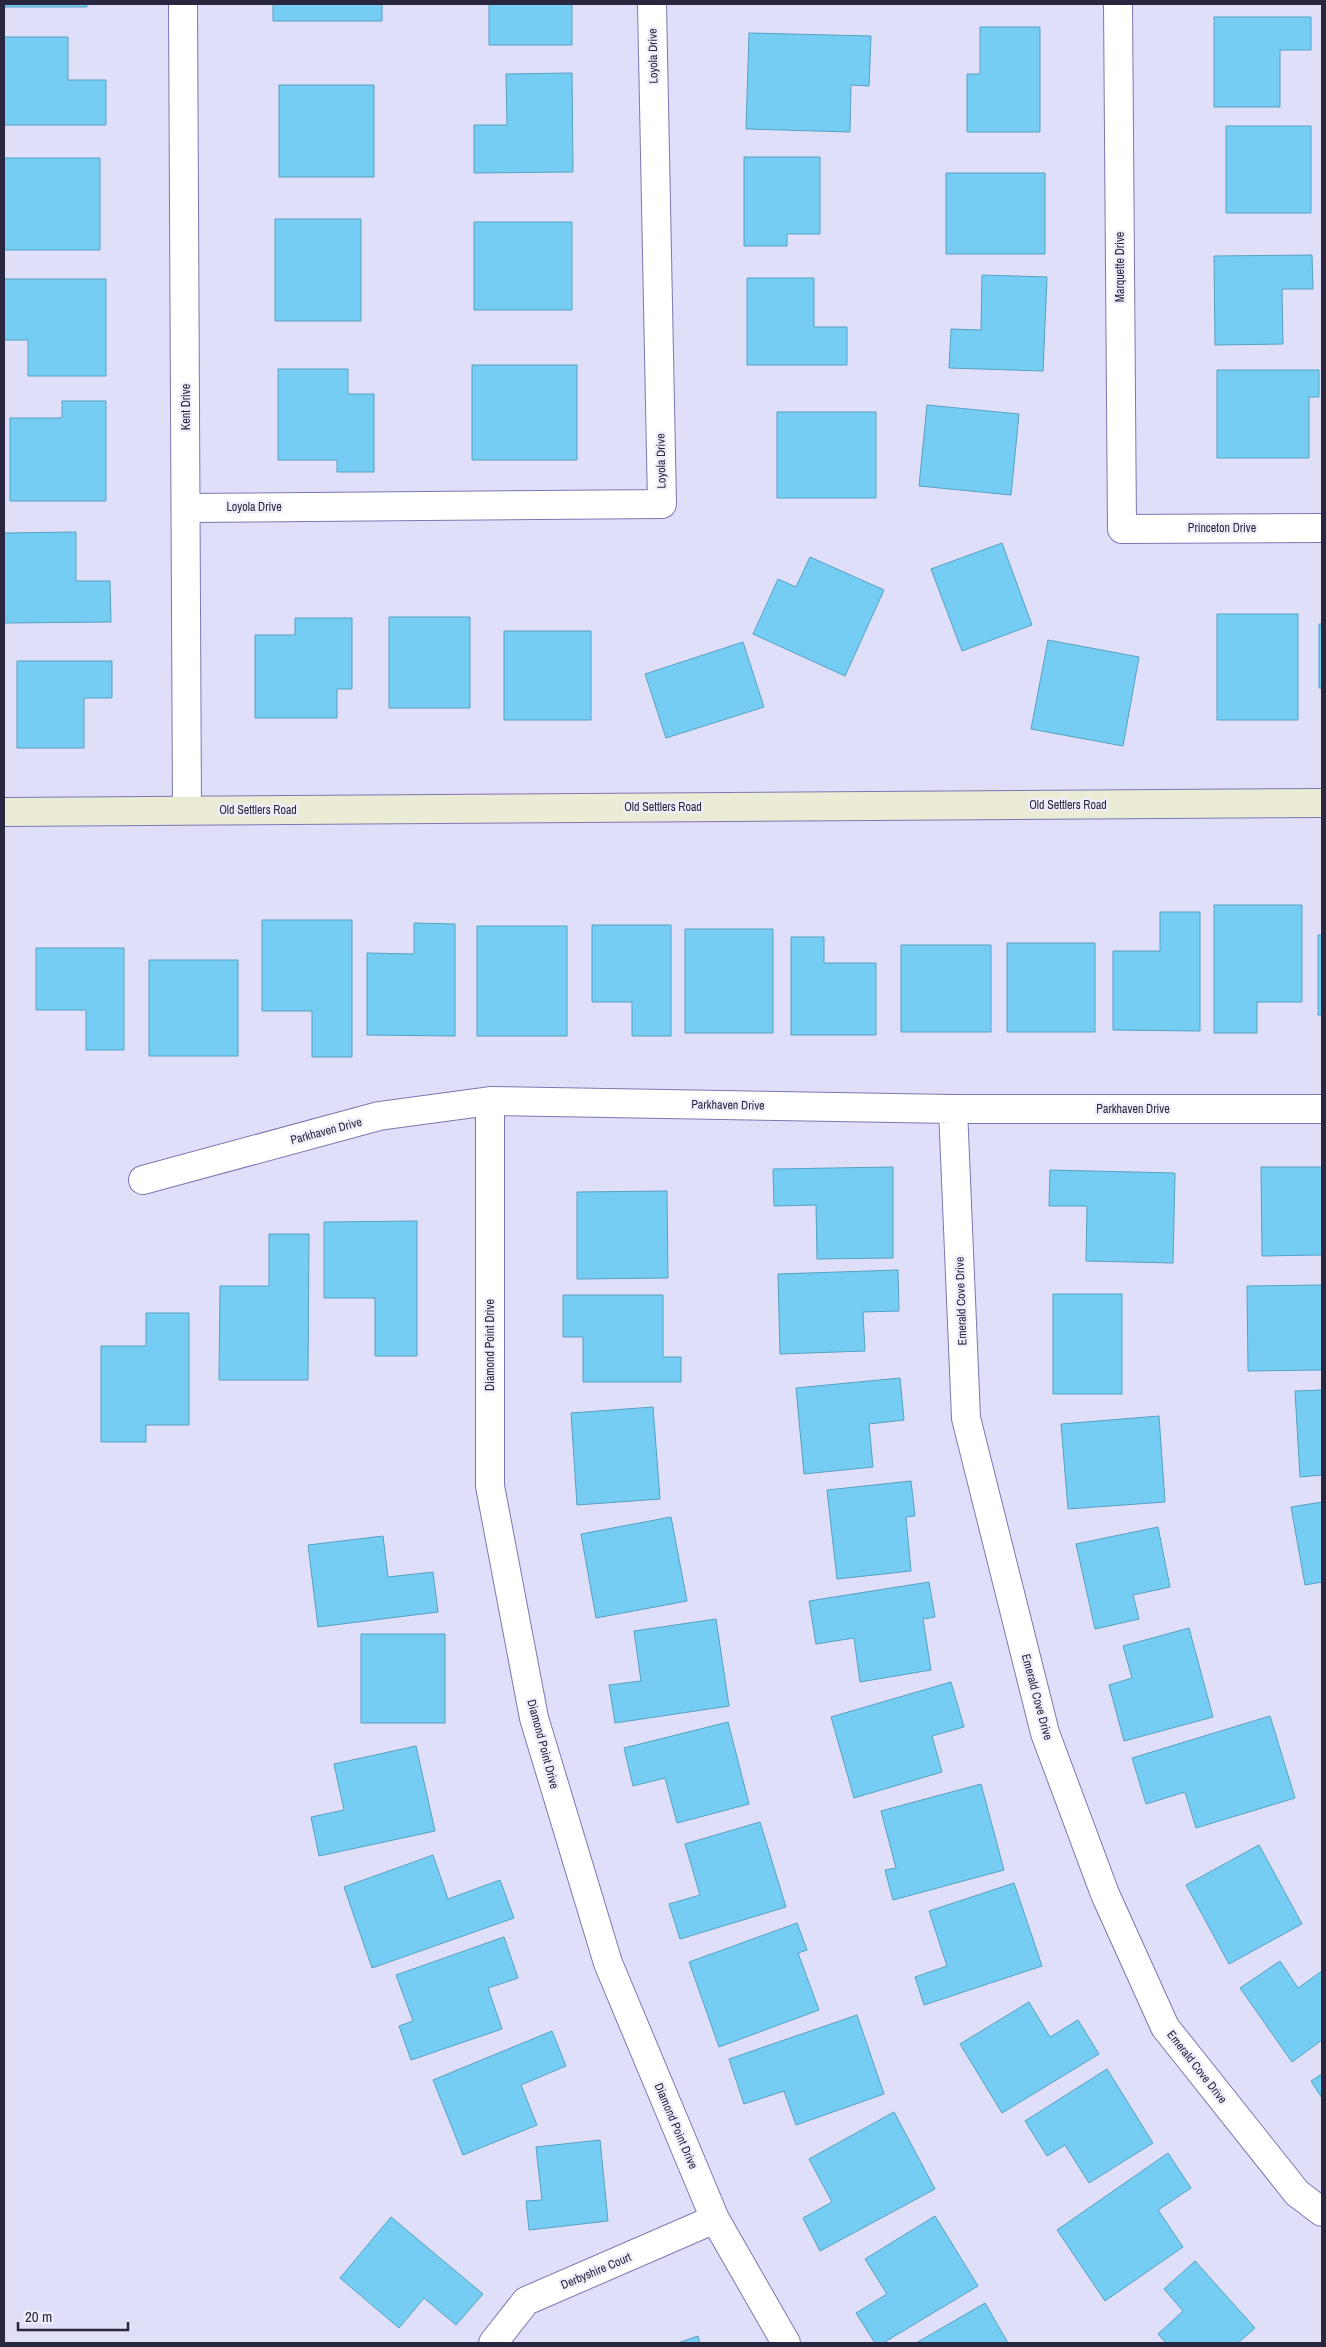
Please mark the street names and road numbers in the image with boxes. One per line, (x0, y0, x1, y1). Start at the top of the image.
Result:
street label: Loyola Drive (645, 28, 661, 84)
street label: Marquette Drive (1112, 232, 1128, 302)
street label: Kent Drive (178, 384, 194, 430)
street label: Loyola Drive (653, 433, 669, 489)
street label: Loyola Drive (226, 499, 282, 515)
street label: Princeton Drive (1188, 520, 1256, 536)
street label: Old Settlers Road (1029, 797, 1107, 813)
street label: Old Settlers Road (624, 799, 702, 815)
street label: Old Settlers Road (219, 802, 297, 818)
street label: Parkhaven Drive (691, 1096, 765, 1114)
street label: Parkhaven Drive (1096, 1101, 1170, 1117)
street label: Parkhaven Drive (289, 1114, 363, 1148)
street label: Emerald Cove Drive (951, 1256, 971, 1346)
street label: Diamond Point Drive (482, 1299, 498, 1391)
street label: Emerald Cove Drive (1018, 1652, 1056, 1742)
street label: Diamond Point Drive (523, 1698, 563, 1790)
street label: Emerald Cove Drive (1163, 2027, 1231, 2107)
street label: Diamond Point Drive (651, 2081, 701, 2171)
street label: Derbyshire Court (558, 2249, 634, 2293)

